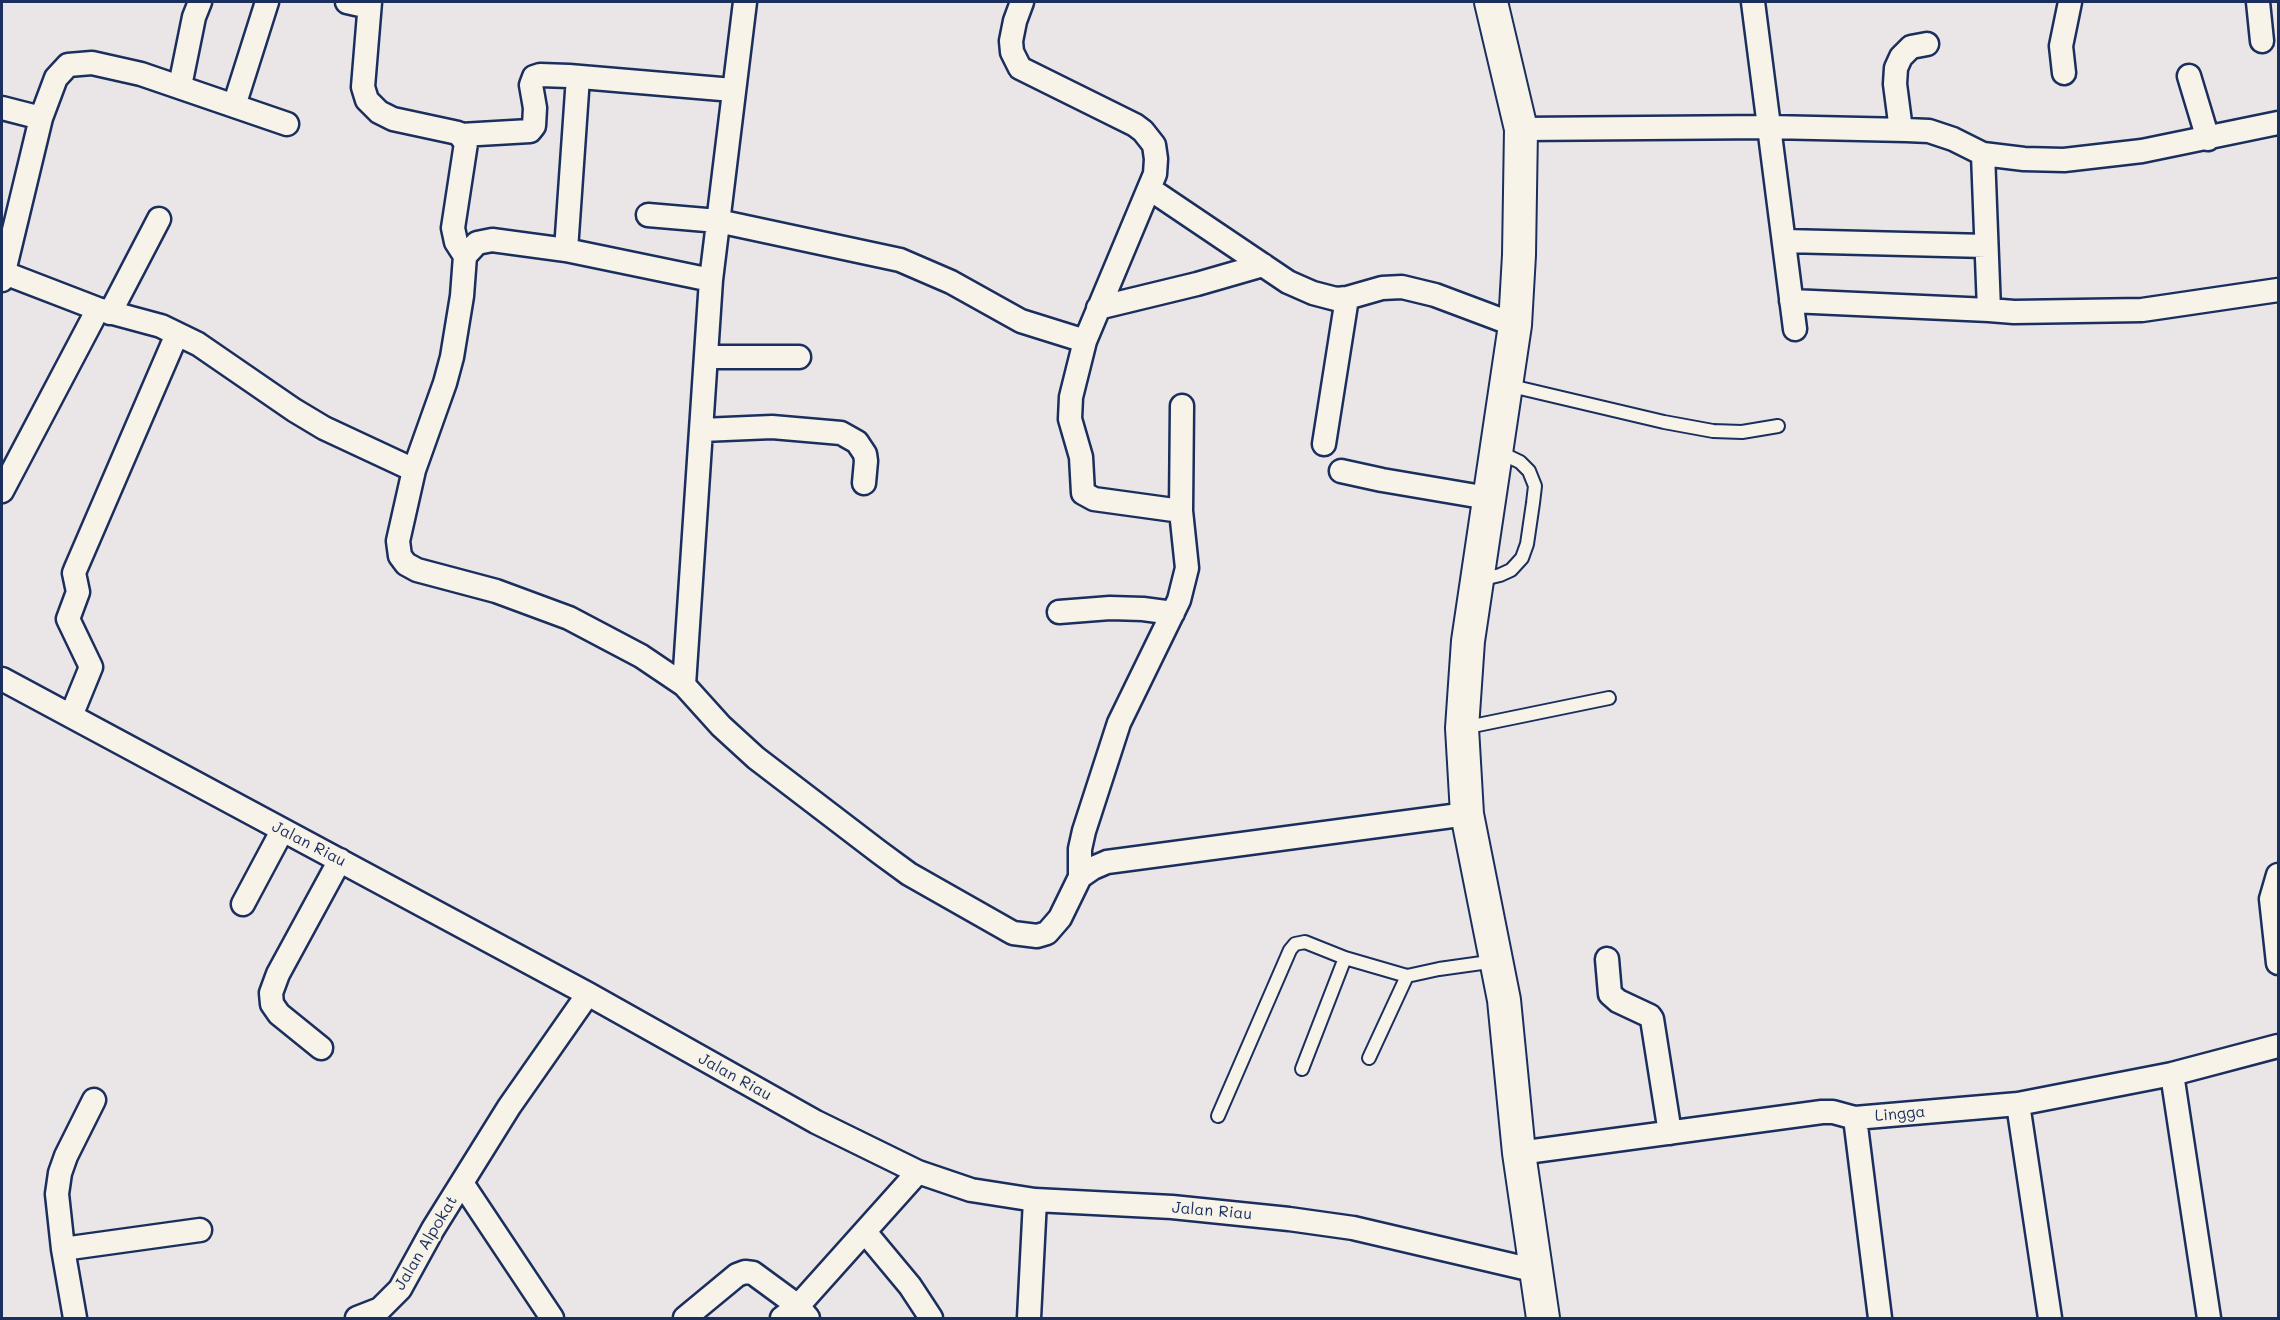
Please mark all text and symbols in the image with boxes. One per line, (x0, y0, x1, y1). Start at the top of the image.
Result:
street label: Jalan Riau (269, 817, 349, 871)
street label: Jalan Riau (695, 1049, 775, 1105)
street label: Lingga (1874, 1102, 1926, 1126)
street label: Jalan Alpokat (390, 1192, 462, 1294)
street label: Jalan Riau (1171, 1198, 1253, 1224)

